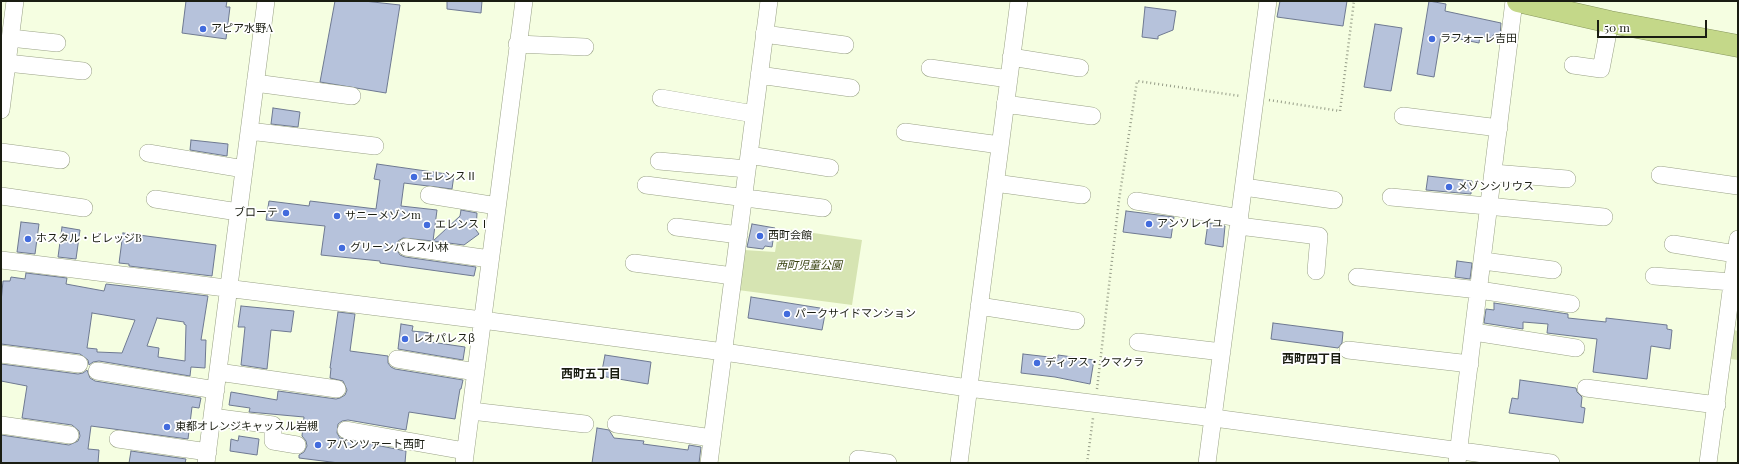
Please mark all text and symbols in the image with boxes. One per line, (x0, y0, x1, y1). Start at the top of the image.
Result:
scale bar (1599, 12, 1709, 38)
text: 50 m (1604, 19, 1630, 35)
place label: アピア水野A (211, 22, 273, 36)
marker: アピア水野A (198, 24, 208, 34)
place label: ラフォーレ吉田 (1440, 32, 1517, 46)
marker: ラフォーレ吉田 (1427, 34, 1437, 44)
place label: エレンスⅡ (422, 170, 477, 184)
marker: エレンスⅡ (409, 172, 419, 182)
place label: メゾンシリウス (1457, 180, 1534, 194)
marker: メゾンシリウス (1444, 182, 1454, 192)
place label: ブローテ (234, 206, 278, 220)
marker: ブローテ (281, 208, 291, 218)
place label: サニーメゾンm (345, 209, 421, 223)
marker: サニーメゾンm (332, 211, 342, 221)
place label: アンソレイユ (1157, 217, 1223, 231)
place label: エレンスⅠ (435, 218, 490, 232)
marker: アンソレイユ (1144, 219, 1154, 229)
marker: エレンスⅠ (422, 220, 432, 230)
place label: 西町会館 (768, 229, 812, 243)
marker: 西町会館 (755, 231, 765, 241)
place label: ホスタル・ビレッジB (36, 232, 142, 246)
marker: ホスタル・ビレッジB (23, 234, 33, 244)
place label: グリーンパレス小林 (350, 241, 449, 255)
marker: グリーンパレス小林 (337, 243, 347, 253)
park label: 西町児童公園 (776, 259, 842, 273)
place label: パークサイドマンション (795, 307, 916, 321)
marker: パークサイドマンション (782, 309, 792, 319)
place label: レオパレスβ (413, 332, 475, 346)
marker: レオパレスβ (400, 334, 410, 344)
district label: 西町四丁目 (1282, 352, 1342, 366)
place label: ディアス・クマクラ (1045, 356, 1144, 370)
marker: ディアス・クマクラ (1032, 358, 1042, 368)
district label: 西町五丁目 (561, 367, 621, 381)
place label: 東都オレンジキャッスル岩槻 (175, 420, 318, 434)
marker: 東都オレンジキャッスル岩槻 (162, 422, 172, 432)
place label: アバンツァート西町 (326, 438, 425, 452)
marker: アバンツァート西町 (313, 440, 323, 450)

